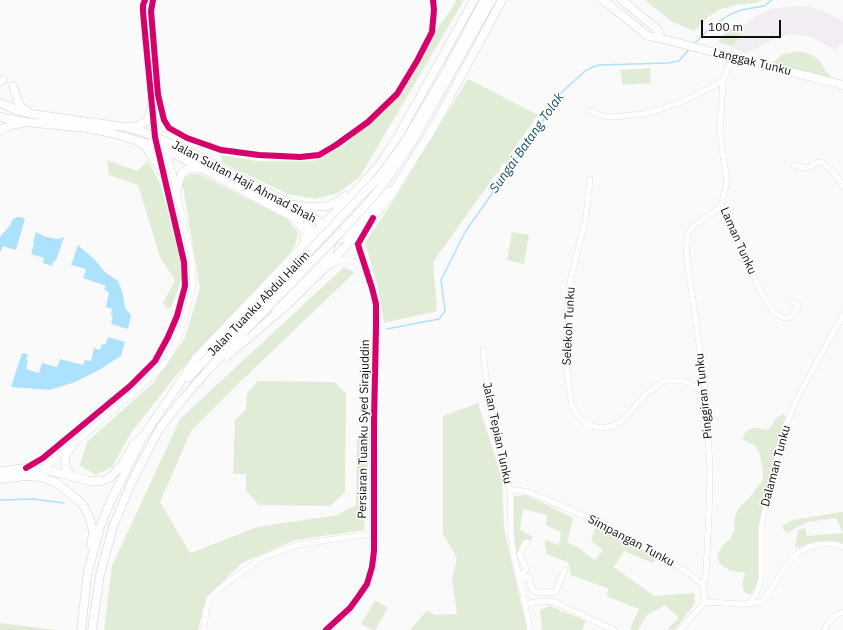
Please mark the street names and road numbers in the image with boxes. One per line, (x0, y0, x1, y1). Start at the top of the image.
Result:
street label: Langgak Tunku (711, 45, 793, 79)
street label: Jalan Sultan Haji Ahmad Shah (170, 138, 318, 226)
street label: Laman Tunku (717, 205, 759, 277)
street label: Jalan Tuanku Abdul Halim (205, 249, 313, 359)
street label: Selekoh Tunku (560, 286, 578, 366)
street label: Persiaran Tuanku Syed Sirajuddin (355, 339, 373, 519)
street label: Pinggiran Tunku (692, 352, 716, 440)
street label: Jalan Tepian Tunku (479, 381, 515, 485)
street label: Dalaman Tunku (758, 424, 794, 508)
street label: Simpangan Tunku (585, 512, 677, 570)

